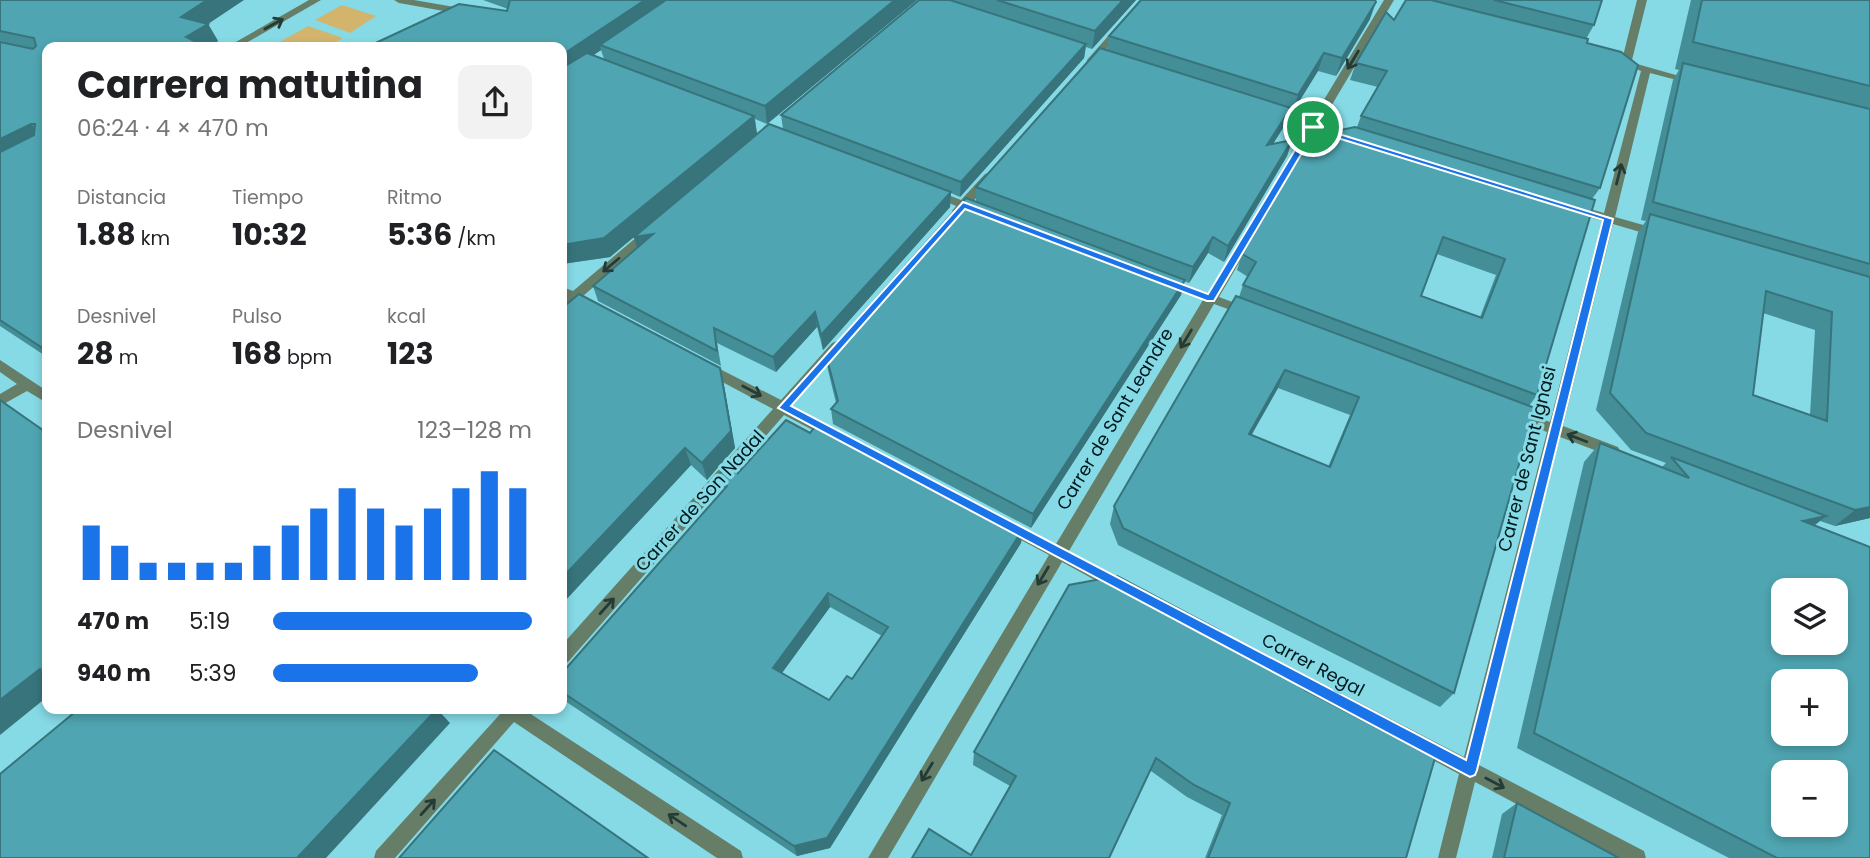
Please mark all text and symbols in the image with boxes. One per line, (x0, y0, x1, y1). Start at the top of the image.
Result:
one-way arrow (264, 17, 284, 31)
one-way arrow (1346, 49, 1359, 70)
text: Carrera matutina (77, 58, 423, 111)
button: share (458, 65, 532, 139)
pin (1283, 97, 1343, 157)
icon: arrive (1294, 108, 1332, 146)
text: 06:24 · 4 × 470 m (77, 112, 269, 144)
one-way arrow (1613, 163, 1626, 186)
text: Distancia (77, 184, 166, 211)
text: Tiempo (232, 184, 303, 211)
text: Ritmo (387, 184, 442, 211)
text: 1.88 (77, 213, 136, 256)
text: 10:32 (232, 213, 307, 256)
text: 5:36 (387, 213, 452, 256)
text: km (136, 225, 170, 252)
text: /km (452, 225, 496, 252)
one-way arrow (603, 257, 621, 273)
text: Desnivel (77, 303, 156, 330)
text: Pulso (232, 303, 282, 330)
text: kcal (387, 303, 426, 330)
street label: Carrer de Sant Leandre (1050, 323, 1179, 515)
one-way arrow (1179, 329, 1193, 349)
text: 28 (77, 332, 114, 375)
text: 168 (232, 332, 282, 375)
text: 123 (387, 332, 434, 375)
text: m (114, 344, 138, 371)
text: bpm (282, 344, 332, 371)
street label: Carrer de Sant Ignasi (1491, 364, 1562, 554)
one-way arrow (741, 385, 762, 398)
text: Desnivel (77, 414, 173, 446)
text: 123–128 m (417, 414, 532, 446)
street label: Carrer de Son Nadal (629, 425, 770, 577)
one-way arrow (1567, 430, 1589, 443)
one-way arrow (1036, 565, 1049, 586)
map controls (1771, 578, 1848, 837)
button: layers (1771, 578, 1848, 655)
one-way arrow (599, 597, 615, 615)
text: 470 m (77, 605, 149, 637)
text: 5:19 (189, 605, 230, 637)
street label: Carrer Regal (1257, 627, 1369, 702)
text: 940 m (77, 657, 151, 689)
text: 5:39 (189, 657, 236, 689)
button: + (1771, 669, 1848, 746)
button: − (1771, 760, 1848, 837)
one-way arrow (920, 761, 934, 781)
one-way arrow (1484, 777, 1505, 790)
one-way arrow (420, 799, 437, 816)
one-way arrow (668, 813, 687, 828)

